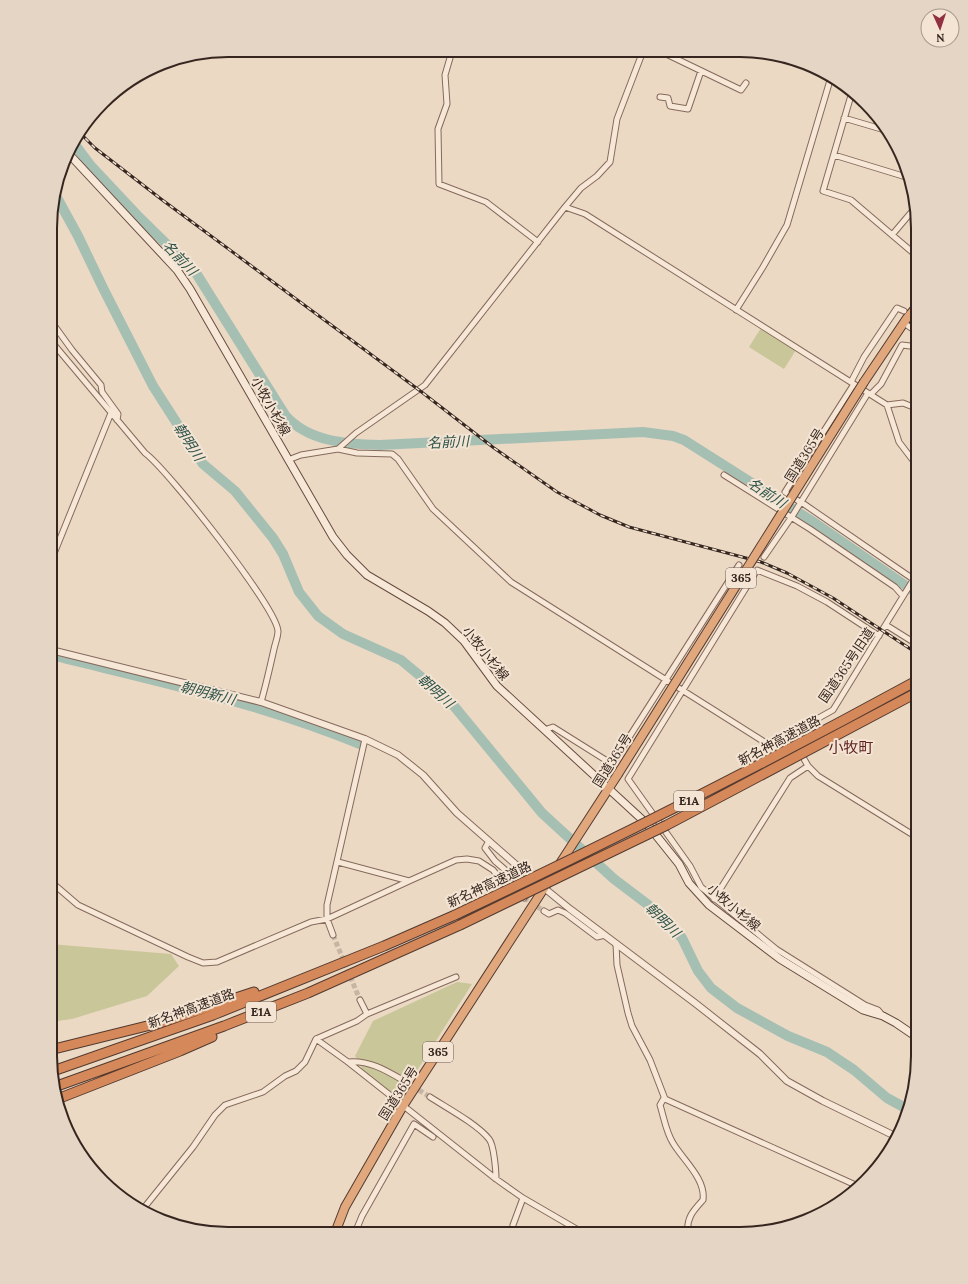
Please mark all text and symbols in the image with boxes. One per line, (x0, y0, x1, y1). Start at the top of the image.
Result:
north arrow (920, 8, 960, 48)
text: N (935, 31, 945, 45)
water label: 名前川 (159, 237, 202, 281)
street label: 小牧小杉線 (247, 374, 294, 439)
water label: 朝明川 (170, 419, 209, 466)
street label: 国道365号 (781, 425, 828, 486)
water label: 名前川 (427, 432, 471, 452)
water label: 名前川 (744, 474, 791, 513)
road number: 365 (726, 568, 756, 588)
street label: 小牧小杉線 (459, 623, 513, 684)
street label: 国道365号旧道 (815, 625, 878, 706)
water label: 朝明川 (414, 670, 459, 713)
water label: 朝明新川 (179, 677, 239, 709)
street label: 新名神高速道路 (735, 712, 823, 769)
street label: 国道365号 (589, 730, 636, 791)
district label: 小牧町 (828, 738, 874, 757)
road number: E1A (674, 791, 704, 811)
street label: 新名神高速道路 (444, 858, 534, 911)
street label: 小牧小杉線 (703, 880, 764, 935)
water label: 朝明川 (642, 899, 686, 942)
street label: 新名神高速道路 (146, 985, 237, 1032)
road number: E1A (246, 1002, 276, 1022)
road number: 365 (423, 1042, 453, 1062)
street label: 国道365号 (375, 1063, 422, 1124)

